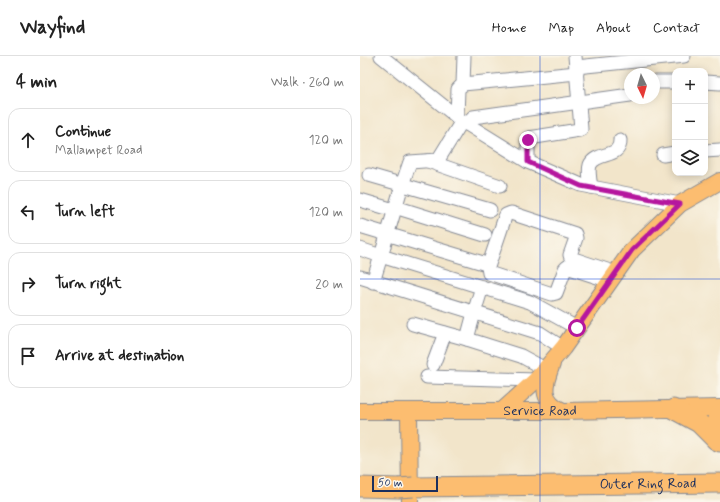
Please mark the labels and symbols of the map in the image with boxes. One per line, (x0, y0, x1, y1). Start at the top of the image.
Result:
north arrow (624, 68, 660, 104)
route end (519, 131, 537, 149)
route start (568, 319, 586, 337)
street label: Service Road (503, 402, 577, 420)
scale bar (372, 474, 438, 493)
street label: Outer Ring Road (600, 474, 696, 495)

